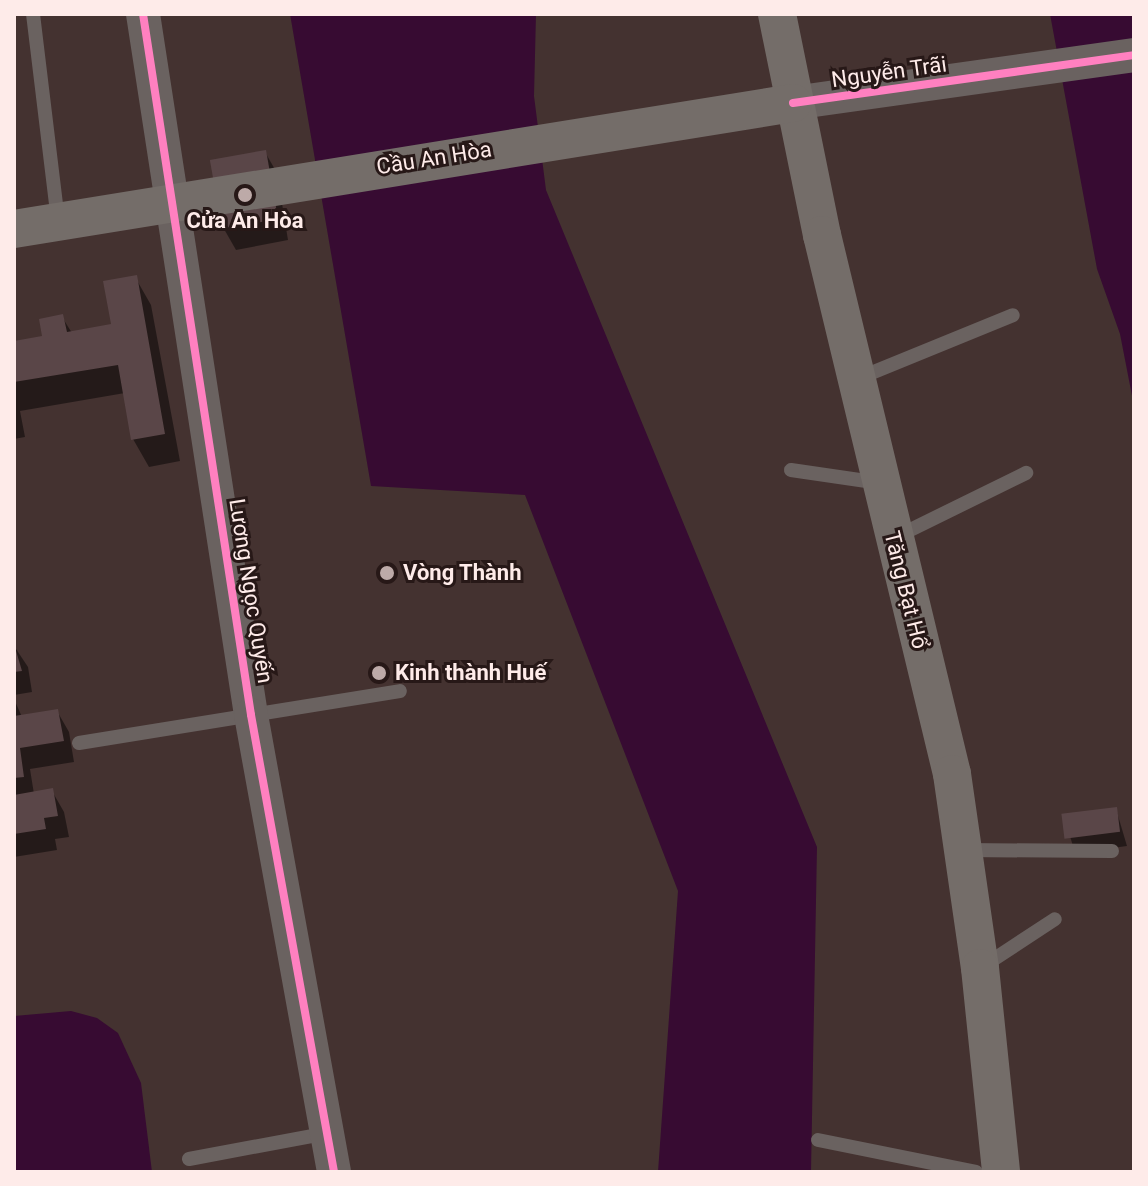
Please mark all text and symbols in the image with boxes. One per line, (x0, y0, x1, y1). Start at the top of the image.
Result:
street label: Nguyễn Trãi (830, 51, 948, 93)
street label: Cầu An Hòa (375, 136, 493, 180)
marker: Cửa An Hòa (236, 186, 254, 204)
place label: Cửa An Hòa (187, 208, 303, 234)
street label: Lương Ngọc Quyến (223, 497, 279, 685)
street label: Tăng Bạt Hổ (879, 528, 933, 652)
place label: Vòng Thành (403, 560, 522, 586)
marker: Vòng Thành (378, 564, 396, 582)
place label: Kinh thành Huế (395, 660, 546, 686)
marker: Kinh thành Huế (370, 664, 388, 682)

